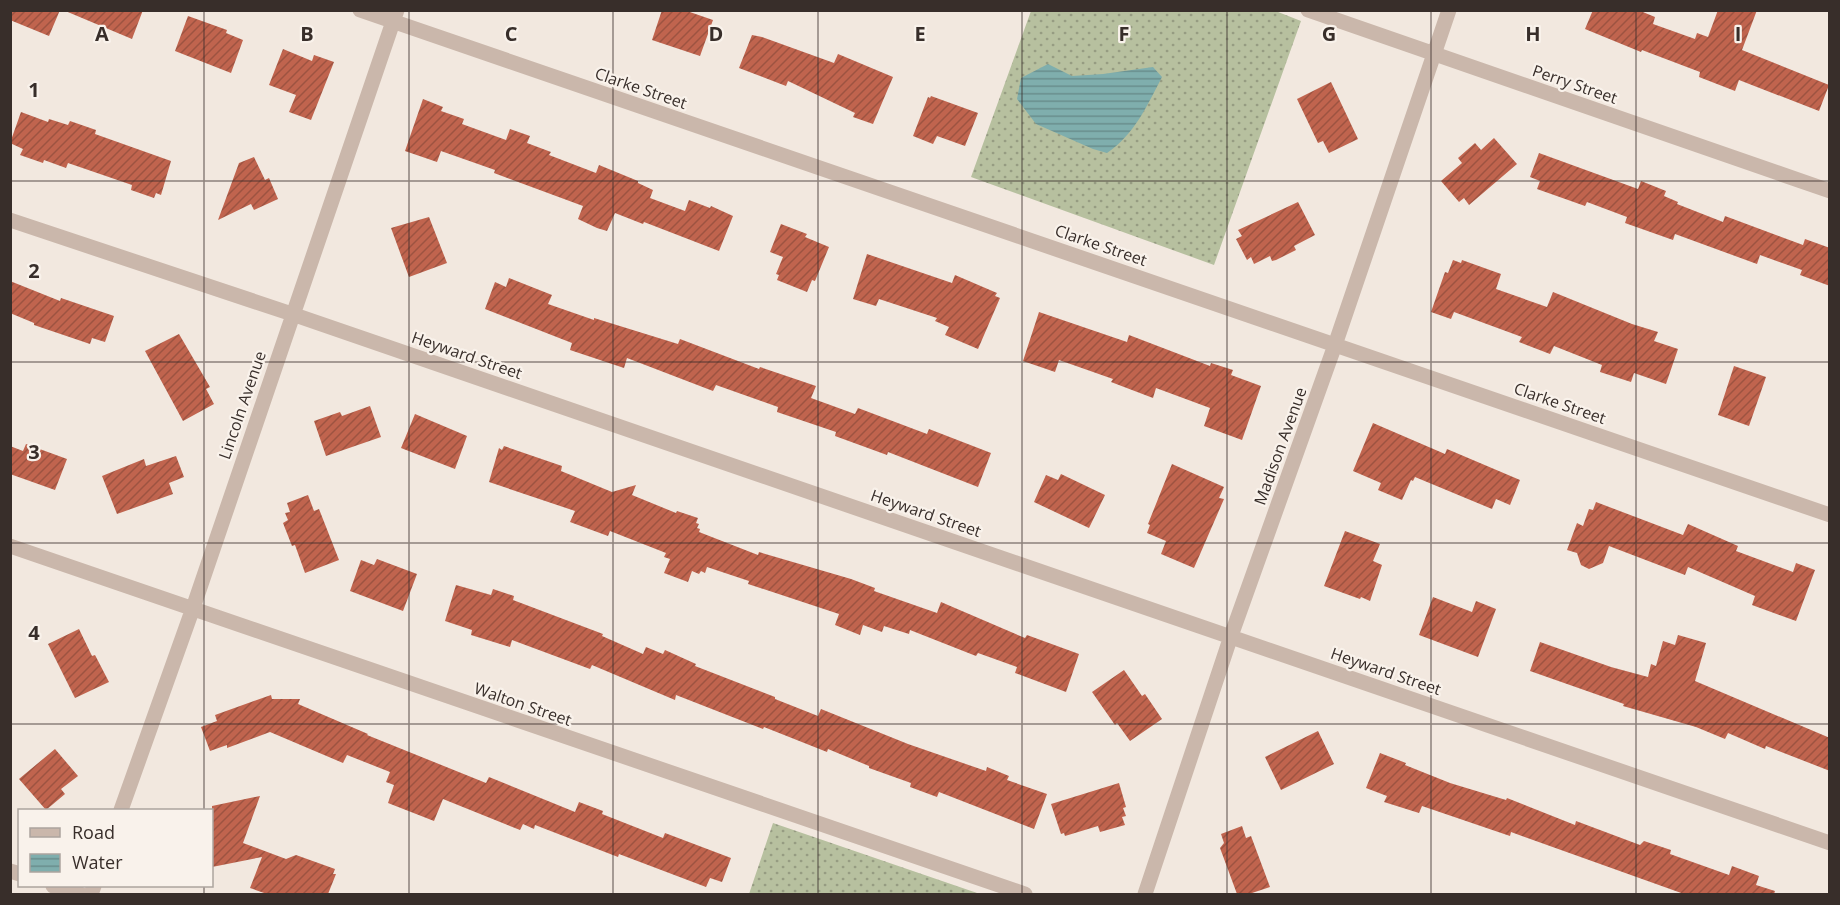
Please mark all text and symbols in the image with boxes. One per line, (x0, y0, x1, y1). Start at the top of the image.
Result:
text: A (95, 20, 109, 47)
text: B (300, 20, 314, 47)
text: C (505, 20, 518, 47)
text: D (709, 20, 723, 47)
text: E (914, 20, 926, 47)
text: F (1119, 20, 1129, 47)
text: G (1322, 20, 1336, 47)
text: H (1525, 20, 1541, 47)
text: I (1735, 20, 1741, 47)
street label: Perry Street (1530, 59, 1621, 109)
street label: Clarke Street (592, 62, 690, 114)
text: 1 (28, 76, 40, 103)
street label: Clarke Street (1052, 219, 1150, 271)
text: 2 (28, 257, 40, 284)
street label: Heyward Street (409, 326, 525, 384)
street label: Lincoln Avenue (213, 348, 271, 462)
street label: Clarke Street (1511, 377, 1609, 429)
street label: Madison Avenue (1248, 384, 1312, 508)
text: 3 (28, 438, 40, 465)
street label: Heyward Street (868, 484, 984, 542)
text: 4 (28, 619, 40, 646)
street label: Heyward Street (1328, 642, 1444, 700)
street label: Walton Street (471, 677, 575, 731)
legend (18, 809, 213, 887)
text: Road (72, 820, 115, 844)
text: Water (72, 850, 123, 874)

